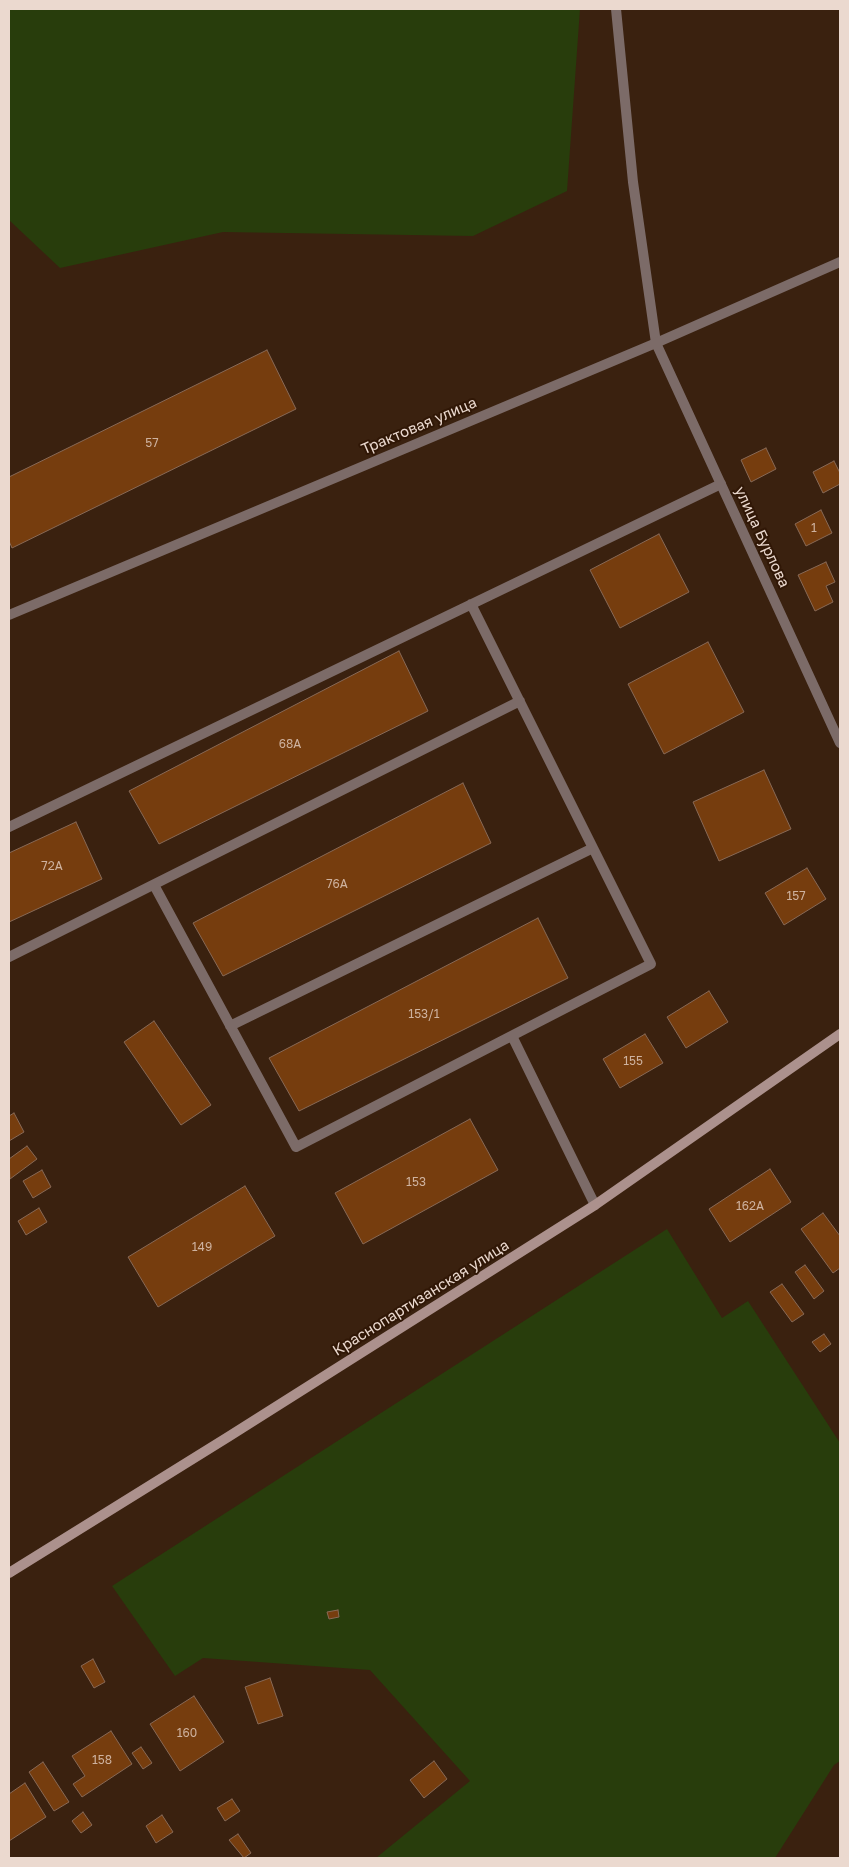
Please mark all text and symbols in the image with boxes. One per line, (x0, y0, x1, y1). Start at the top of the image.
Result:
street label: Трактовая улица (359, 394, 479, 458)
house number: 57 (145, 436, 159, 450)
street label: улица Бурлова (731, 484, 793, 590)
house number: 1 (811, 521, 817, 535)
house number: 68А (279, 737, 301, 751)
house number: 72А (41, 859, 63, 873)
house number: 76А (326, 877, 348, 891)
house number: 157 (786, 889, 806, 903)
house number: 153/1 (408, 1007, 440, 1021)
house number: 155 (623, 1054, 643, 1068)
house number: 153 (406, 1175, 426, 1189)
house number: 162А (736, 1199, 764, 1213)
street label: Краснопартизанская улица (330, 1236, 512, 1360)
house number: 149 (192, 1240, 212, 1254)
house number: 160 (177, 1726, 197, 1740)
house number: 158 (92, 1753, 112, 1767)

